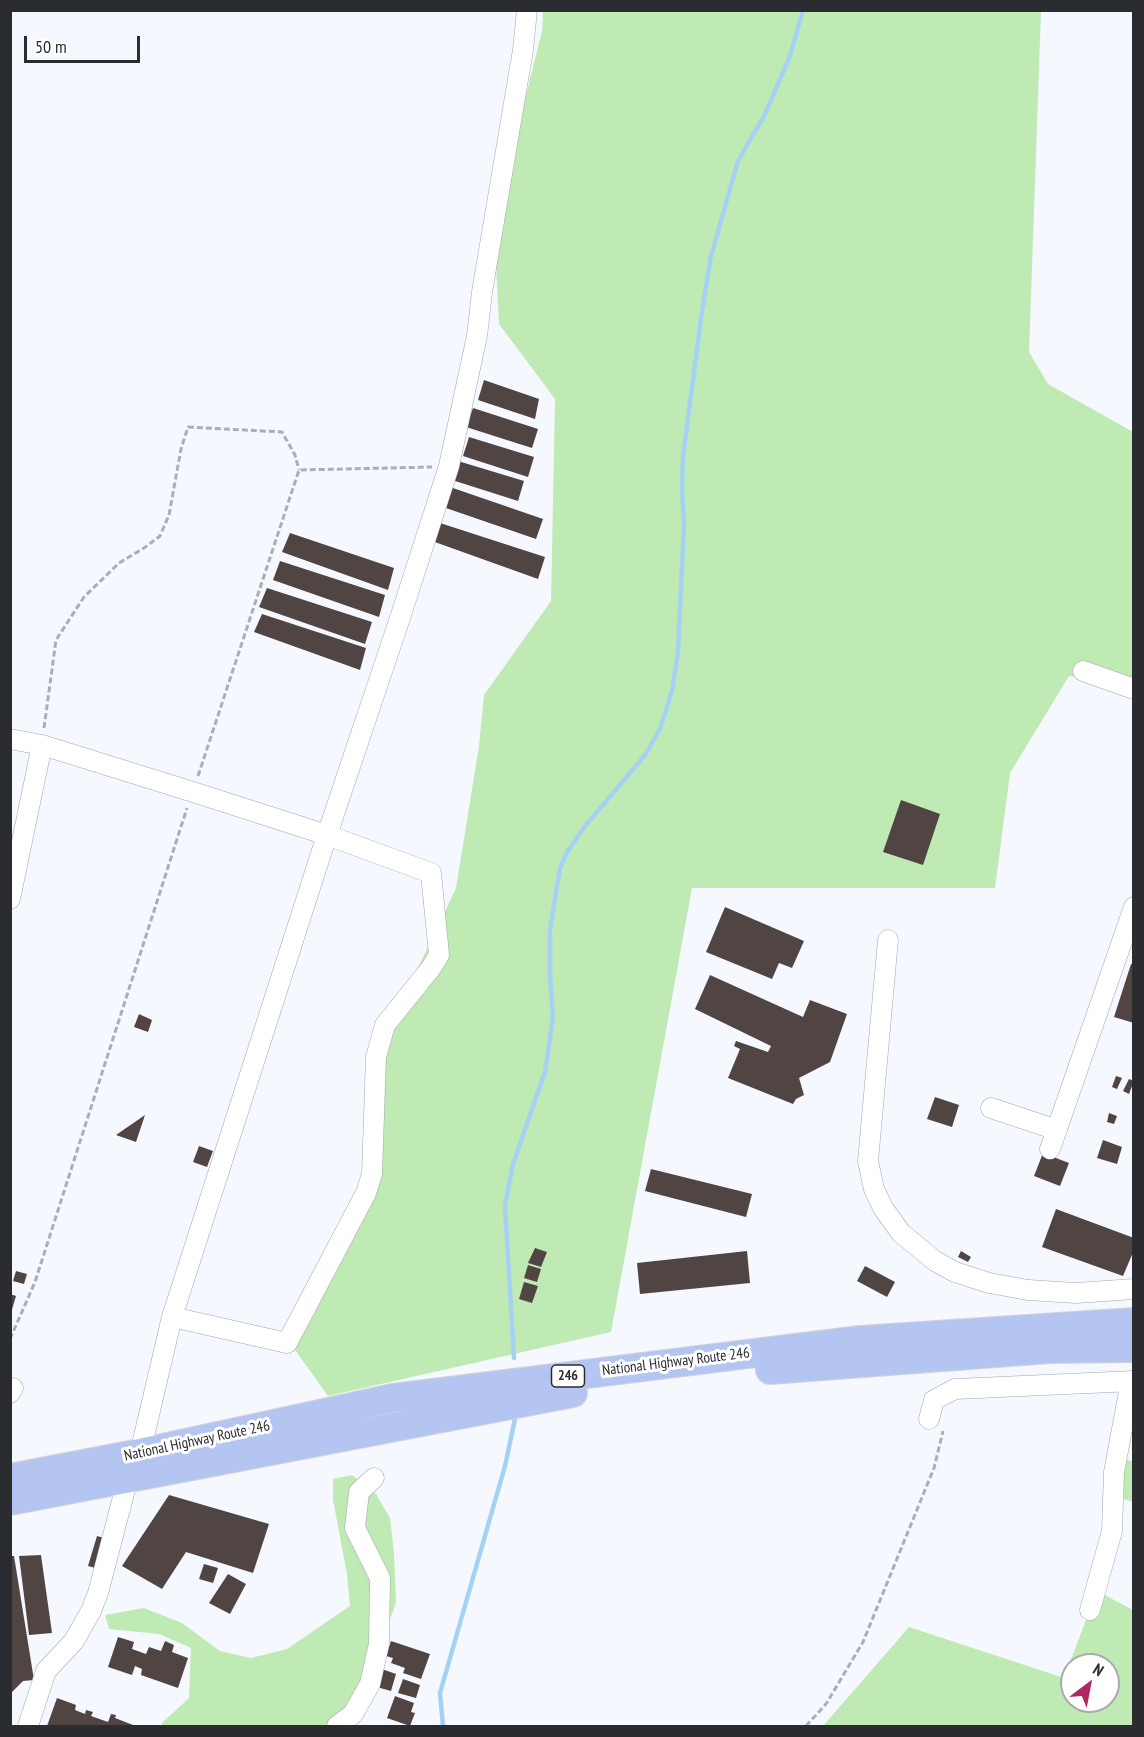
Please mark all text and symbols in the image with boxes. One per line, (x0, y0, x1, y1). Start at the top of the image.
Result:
scale bar (27, 24, 142, 62)
text: 50 m (35, 35, 67, 58)
street label: National Highway Route 246 (601, 1344, 751, 1380)
road number: 246 (552, 1365, 584, 1387)
street label: National Highway Route 246 (123, 1417, 271, 1465)
north arrow (1060, 1653, 1120, 1713)
text: N (1090, 1659, 1107, 1680)

